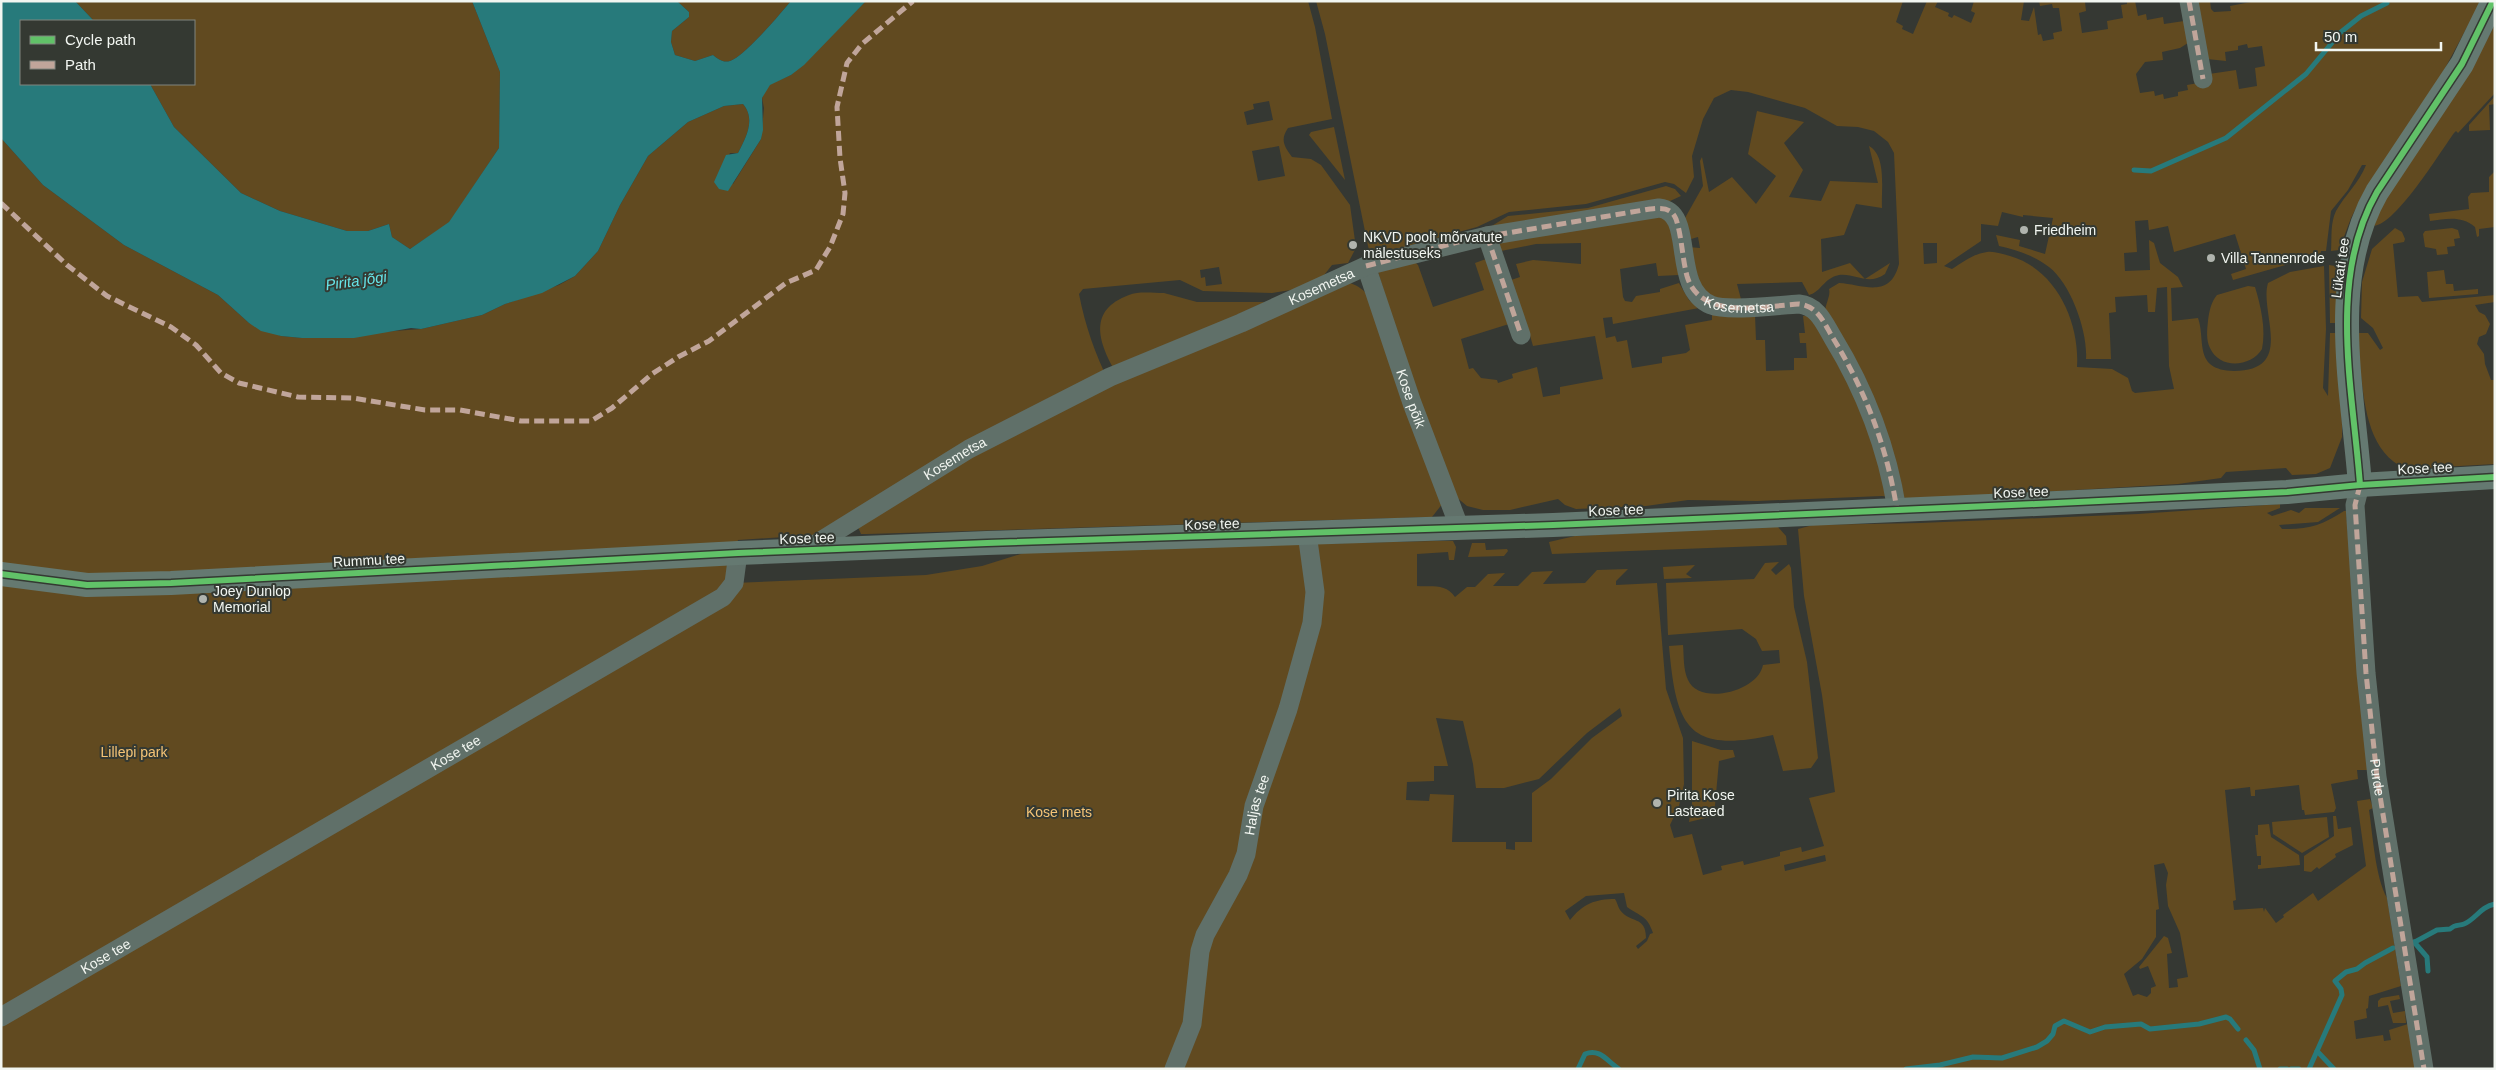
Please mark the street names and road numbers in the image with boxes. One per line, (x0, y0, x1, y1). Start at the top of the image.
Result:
street label: Lükati tee (2328, 237, 2352, 299)
street label: Kosemetsa (1286, 264, 1357, 308)
street label: Kosemetsa (1702, 293, 1775, 316)
street label: Kose põik (1393, 367, 1429, 431)
street label: Kosemetsa (921, 433, 989, 483)
street label: Kose tee (2397, 459, 2453, 477)
street label: Kose tee (1993, 483, 2049, 501)
street label: Kose tee (1588, 501, 1644, 519)
street label: Kose tee (1184, 515, 1240, 533)
street label: Kose tee (779, 529, 835, 547)
street label: Rummu tee (332, 550, 406, 570)
street label: Kose tee (428, 732, 484, 773)
street label: Purde (2367, 758, 2388, 797)
street label: Haljas tee (1241, 772, 1272, 836)
street label: Kose tee (78, 935, 134, 977)

